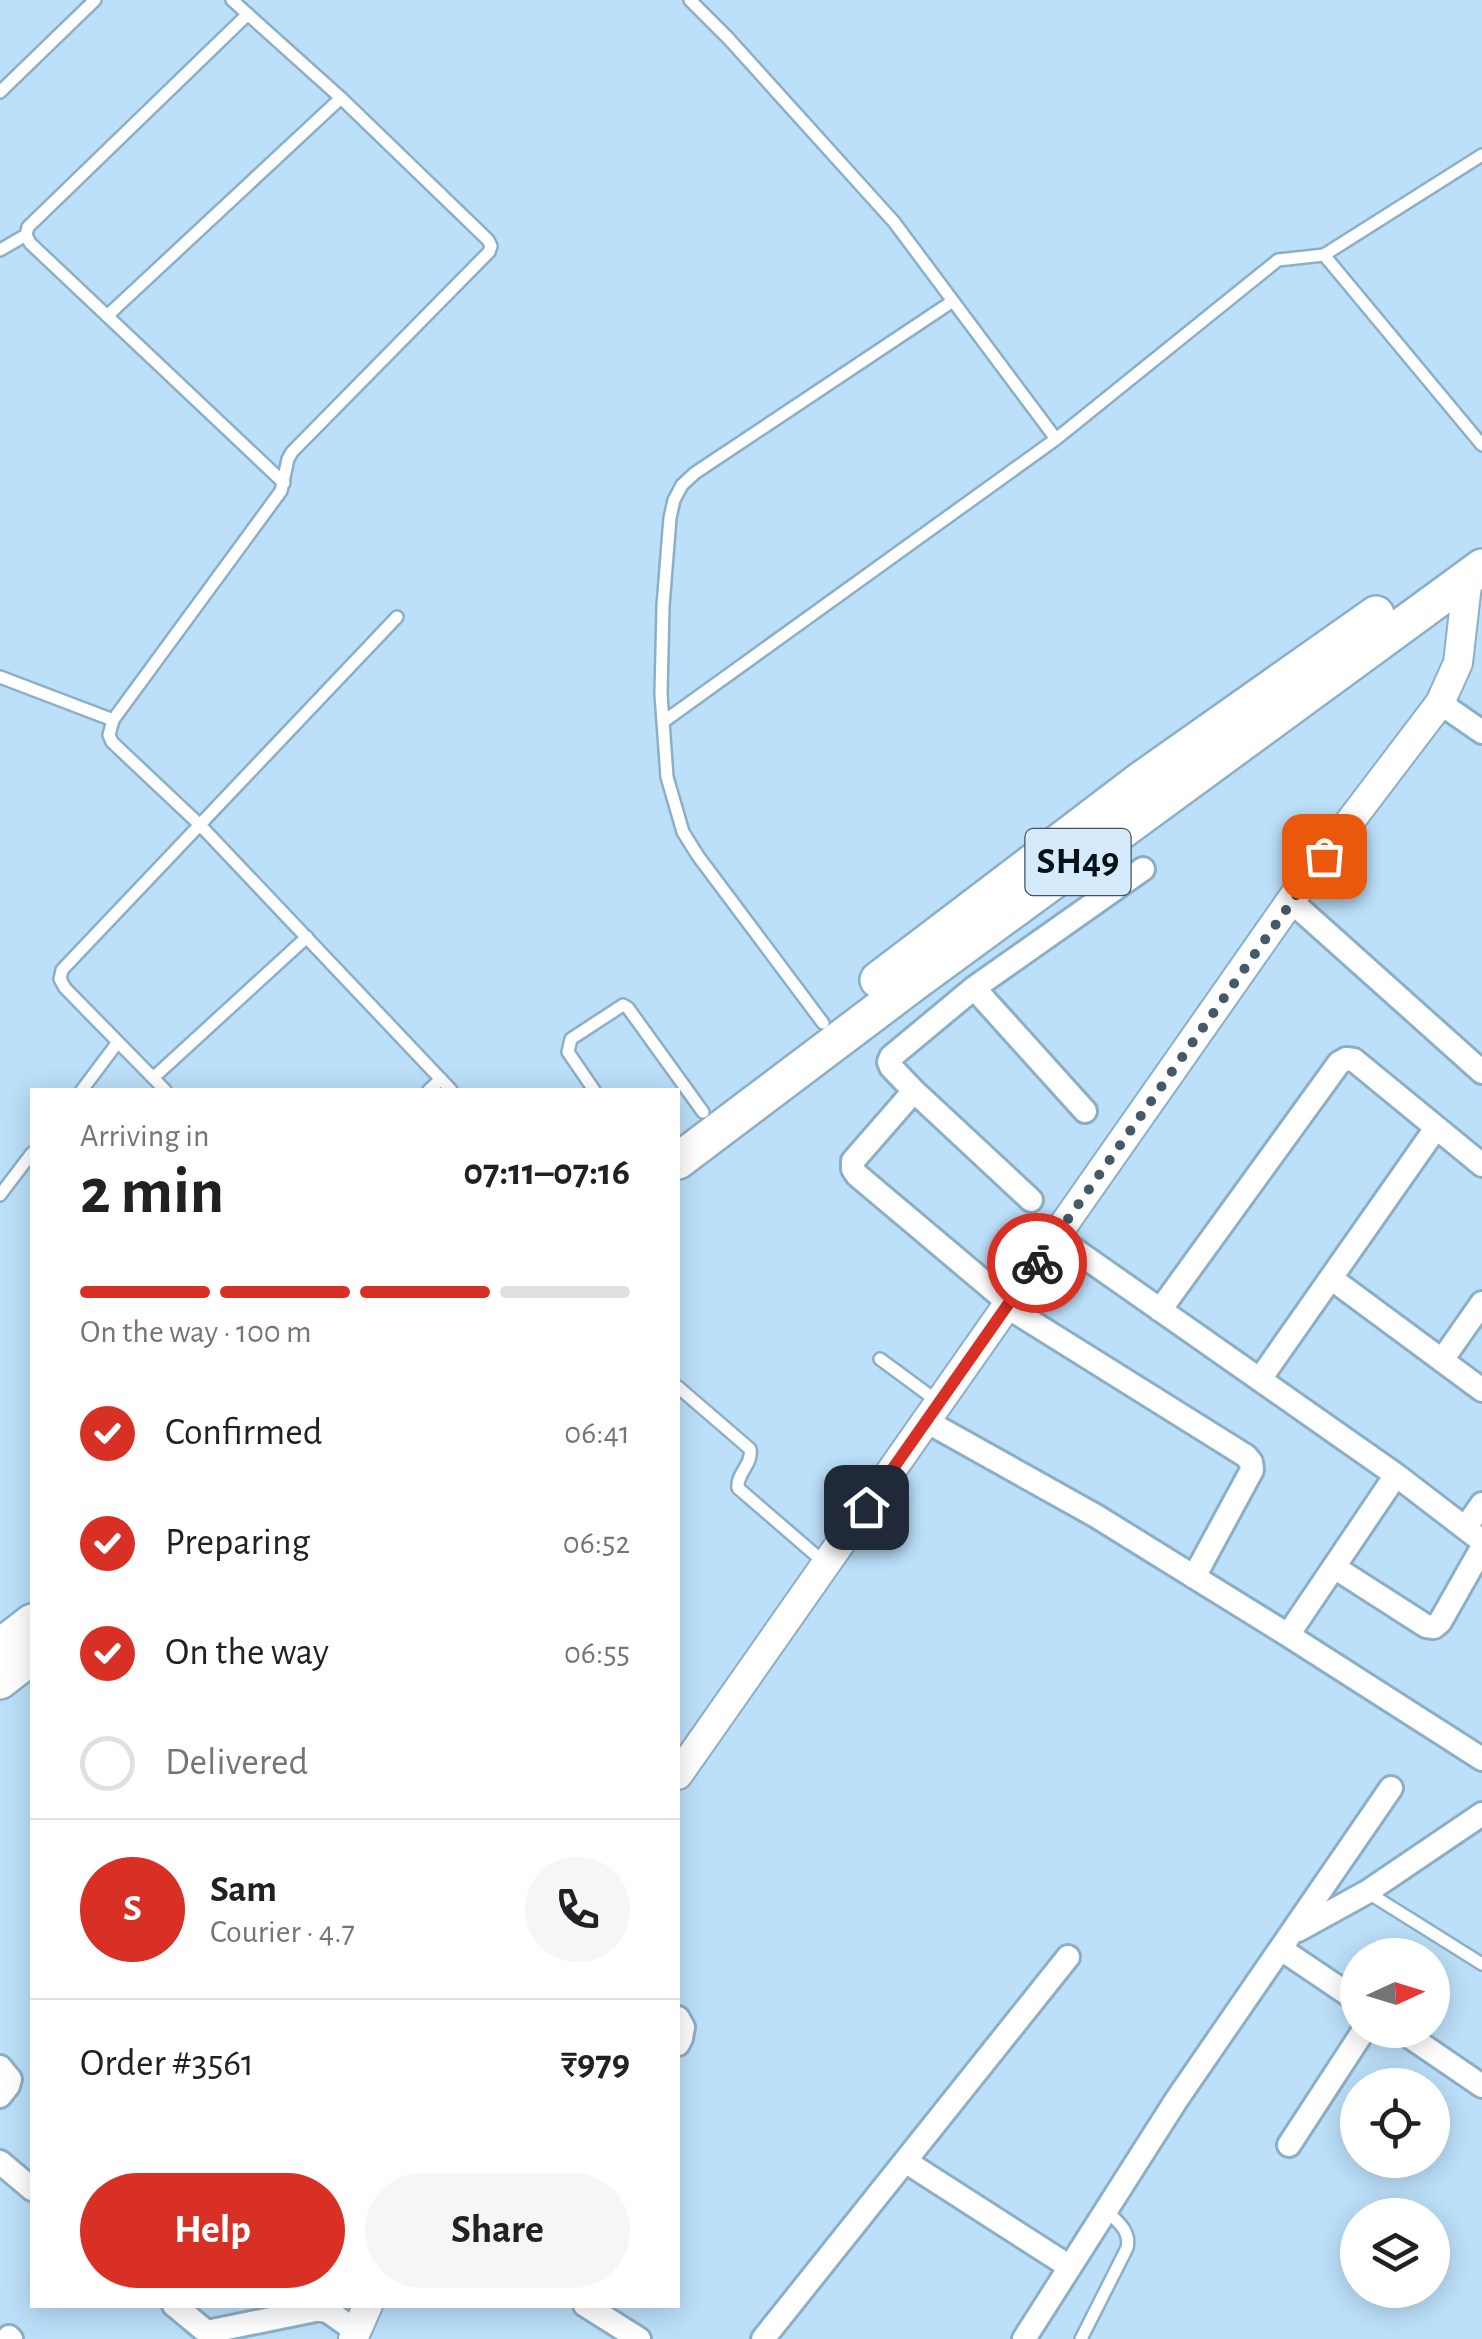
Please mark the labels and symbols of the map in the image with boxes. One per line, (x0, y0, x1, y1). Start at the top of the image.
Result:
pin (1282, 814, 1367, 899)
road number: SH49 (1026, 829, 1130, 895)
courier (987, 1213, 1087, 1313)
pin (824, 1465, 909, 1550)
north arrow (1340, 1938, 1450, 2048)

